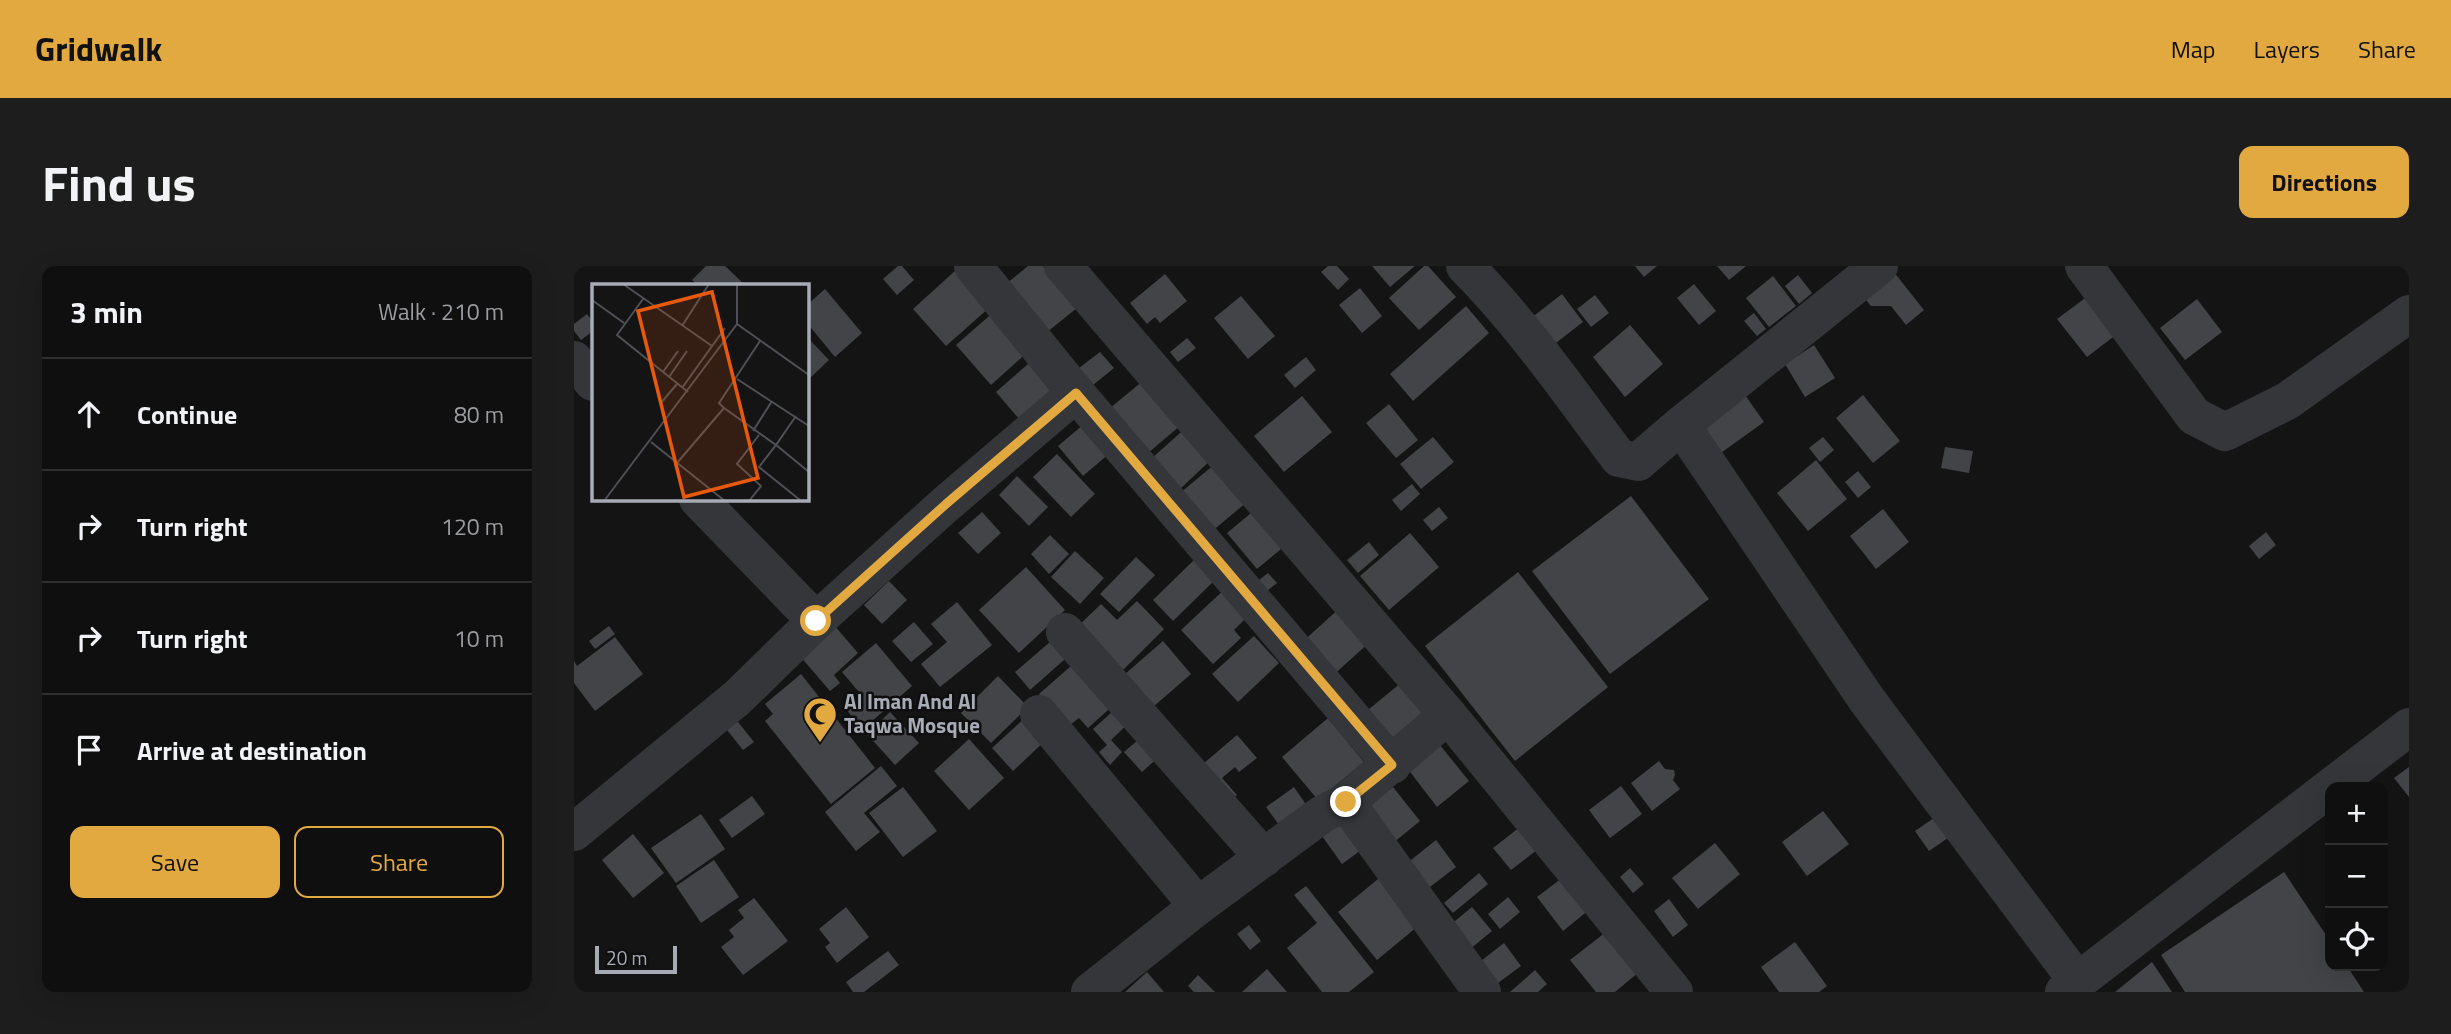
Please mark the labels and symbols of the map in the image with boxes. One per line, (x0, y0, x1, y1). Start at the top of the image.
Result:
inset map (592, 284, 808, 500)
route start (800, 605, 831, 636)
place label: Al Iman And Al Taqwa Mosque (844, 685, 980, 741)
mosque icon: Al Iman And Al Taqwa Mosque (801, 695, 839, 744)
route end (1330, 786, 1361, 817)
scale bar (595, 943, 677, 975)

